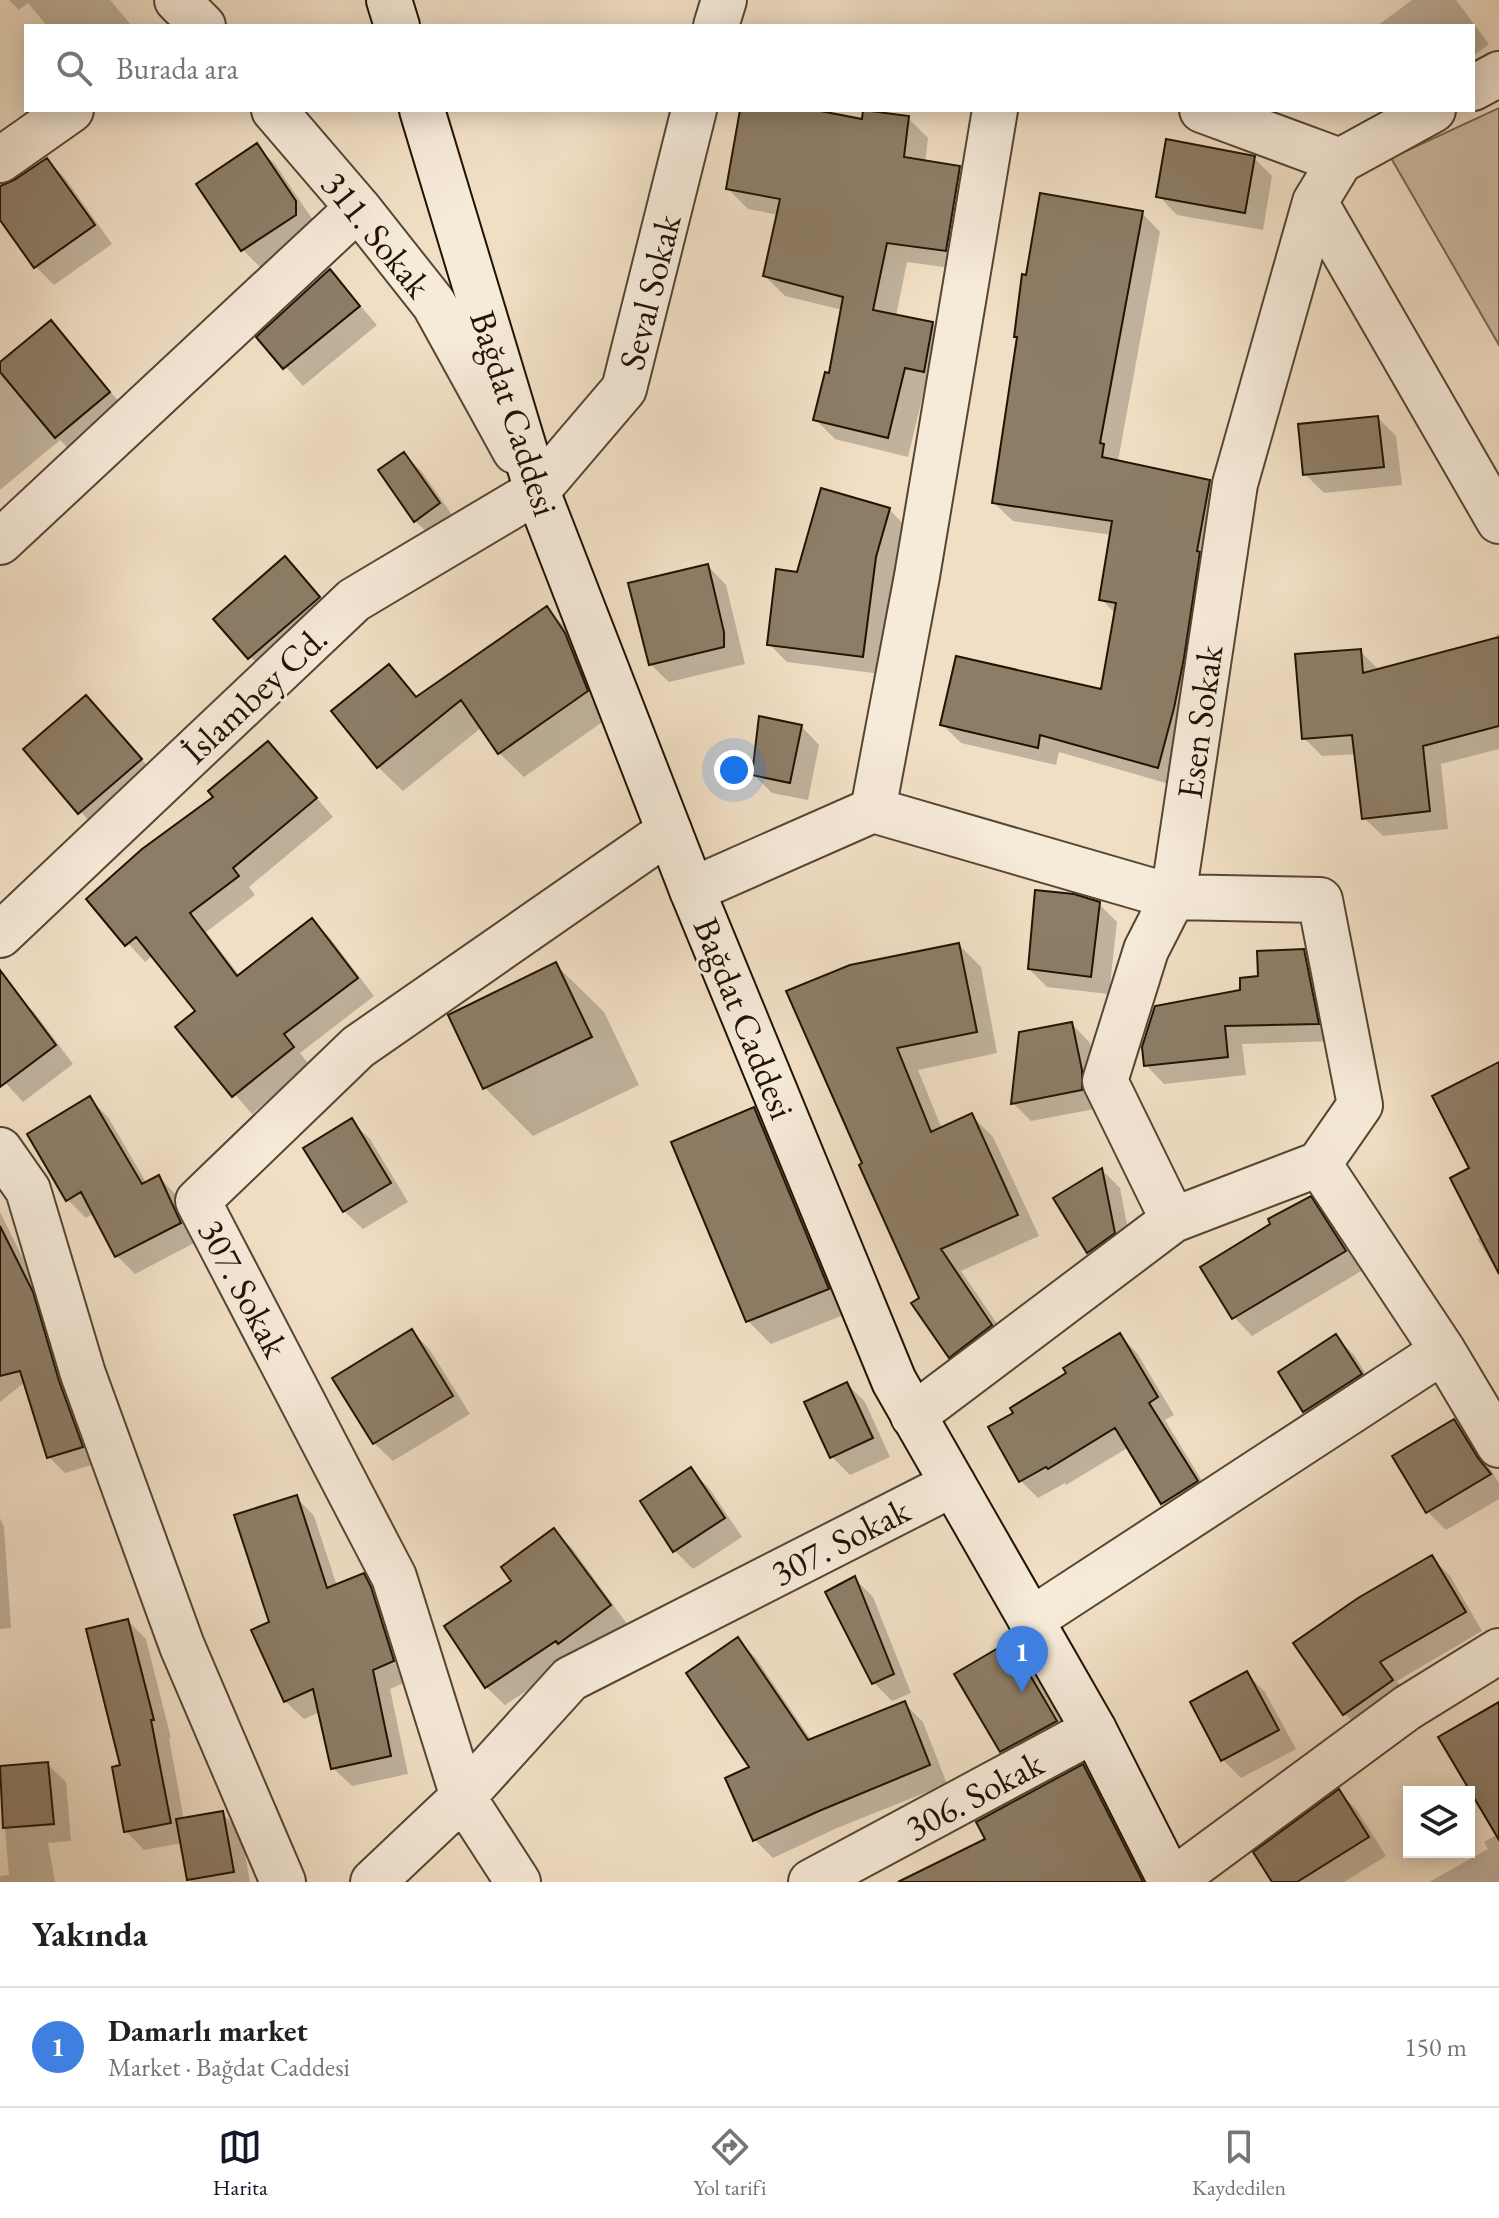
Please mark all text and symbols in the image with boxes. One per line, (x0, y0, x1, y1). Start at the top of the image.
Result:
search box (24, 24, 1475, 112)
icon: search (52, 46, 96, 90)
text: Burada ara (116, 49, 239, 88)
street label: 311. Sokak (311, 161, 443, 308)
street label: Seval Sokak (608, 209, 692, 375)
street label: Bağdat Caddesi (459, 305, 570, 522)
street label: İslambey Cd. (172, 615, 337, 774)
street label: Esen Sokak (1165, 641, 1234, 802)
your location (714, 750, 754, 790)
street label: Bağdat Caddesi (683, 911, 806, 1126)
street label: 307. Sokak (188, 1211, 300, 1366)
street label: 307. Sokak (763, 1486, 918, 1596)
pin: 1 (996, 1626, 1048, 1692)
street label: 306. Sokak (897, 1739, 1052, 1851)
map controls (1403, 1786, 1475, 1858)
button: layers (1403, 1786, 1475, 1858)
text: Yakında (32, 1912, 148, 1956)
text: Damarlı market (108, 2011, 308, 2050)
text: 1 (51, 2030, 65, 2064)
text: 150 m (1404, 2030, 1467, 2064)
text: Market · Bağdat Caddesi (108, 2050, 350, 2084)
tab: Harita (213, 2125, 268, 2202)
tab: Yol tarifi (693, 2125, 767, 2202)
tab: Kaydedilen (1192, 2125, 1286, 2202)

